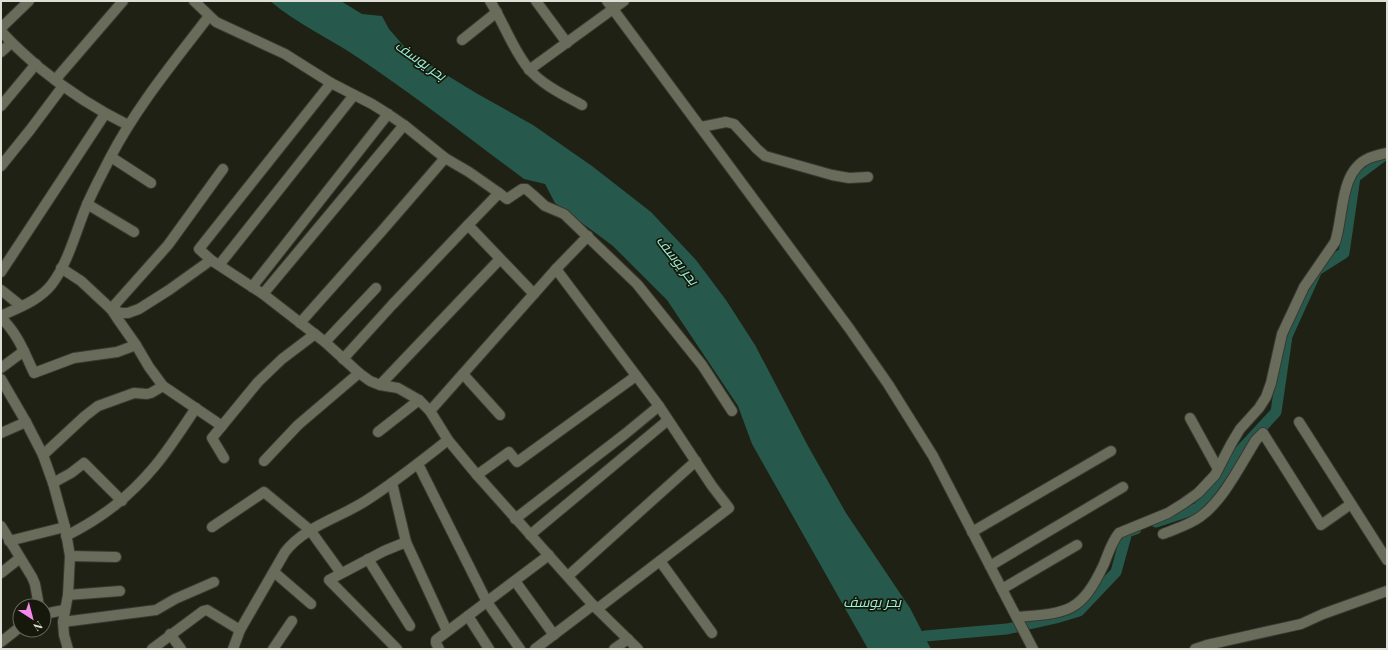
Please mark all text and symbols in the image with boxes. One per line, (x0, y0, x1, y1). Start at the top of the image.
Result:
water label: بحر يوسف (392, 36, 451, 85)
water label: بحر يوسف (653, 231, 704, 290)
water label: بحر يوسف (843, 592, 902, 611)
north arrow (12, 598, 52, 638)
text: N (31, 618, 46, 635)

